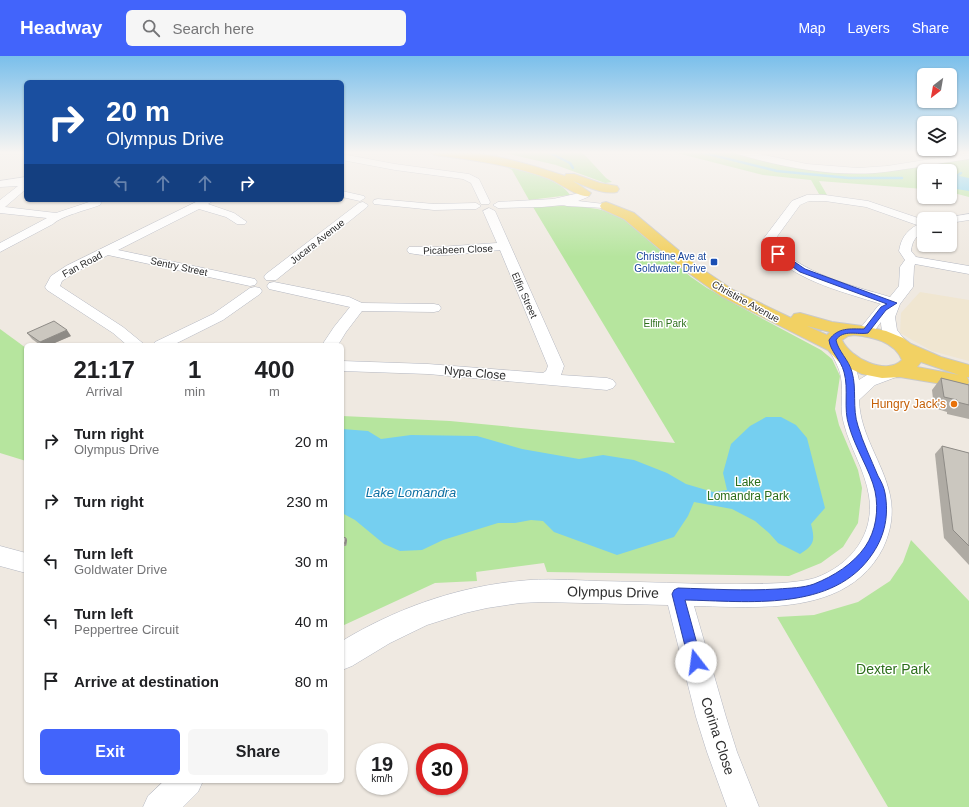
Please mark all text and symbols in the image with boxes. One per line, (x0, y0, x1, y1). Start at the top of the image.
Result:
search box (126, 10, 406, 46)
text: Headway (20, 17, 102, 38)
icon: search (140, 17, 162, 39)
text: Search here (172, 20, 254, 37)
text: Map (798, 20, 826, 36)
text: Layers (848, 20, 890, 36)
text: Share (912, 20, 949, 36)
north arrow (917, 68, 957, 108)
map controls (917, 68, 957, 252)
icon: right (40, 96, 92, 148)
text: 20 m (106, 96, 170, 127)
button: layers (917, 116, 957, 156)
text: Olympus Drive (106, 129, 224, 149)
button: + (917, 164, 957, 204)
icon: left (110, 172, 132, 194)
icon: ahead (152, 172, 174, 194)
icon: ahead (194, 172, 216, 194)
icon: right (236, 172, 258, 194)
button: − (917, 212, 957, 252)
street label: Jucara Avenue (288, 216, 347, 266)
pin (761, 237, 795, 271)
street label: Picabeen Close (423, 243, 494, 256)
icon: arrive (767, 243, 789, 265)
street label: Fan Road (60, 249, 104, 280)
place label: Christine Ave at Goldwater Drive (634, 251, 706, 274)
street label: Sentry Street (149, 255, 209, 278)
marker: Christine Ave at Goldwater Drive (709, 257, 719, 267)
street label: Elfin Street (510, 271, 540, 320)
street label: Christine Avenue (710, 278, 782, 325)
park label: Elfin Park (644, 318, 687, 329)
text: 21:17 (73, 356, 135, 383)
text: 1 (188, 356, 201, 383)
text: 400 (255, 356, 295, 383)
street label: Nypa Close (443, 363, 507, 383)
text: Arrival (86, 384, 123, 399)
text: min (184, 384, 205, 399)
text: m (269, 384, 280, 399)
place label: Hungry Jack's (871, 397, 946, 411)
marker: Hungry Jack's (949, 399, 959, 409)
text: Turn right (74, 425, 144, 442)
icon: right (40, 430, 62, 452)
text: 20 m (295, 433, 328, 450)
text: Olympus Drive (74, 442, 159, 457)
park label: Lake Lomandra Park (707, 475, 790, 503)
water label: Lake Lomandra (366, 485, 456, 500)
icon: right (40, 490, 62, 512)
text: Turn right (74, 493, 144, 510)
text: 230 m (286, 493, 328, 510)
text: Turn left (74, 545, 133, 562)
icon: left (40, 550, 62, 572)
text: 30 m (295, 553, 328, 570)
text: Goldwater Drive (74, 562, 167, 577)
street label: Olympus Drive (567, 583, 659, 601)
text: Turn left (74, 605, 133, 622)
icon: left (40, 610, 62, 632)
text: 40 m (295, 613, 328, 630)
text: Peppertree Circuit (74, 622, 179, 637)
position arrow (675, 641, 717, 683)
park label: Dexter Park (856, 661, 931, 677)
icon: arrive (40, 670, 62, 692)
text: Arrive at destination (74, 673, 219, 690)
text: 80 m (295, 673, 328, 690)
street label: Corina Close (698, 695, 738, 777)
button: Exit (40, 729, 180, 775)
button: Share (188, 729, 328, 775)
speed limit sign: 30 (416, 743, 468, 795)
text: 19 (371, 753, 393, 775)
text: km/h (371, 773, 393, 784)

